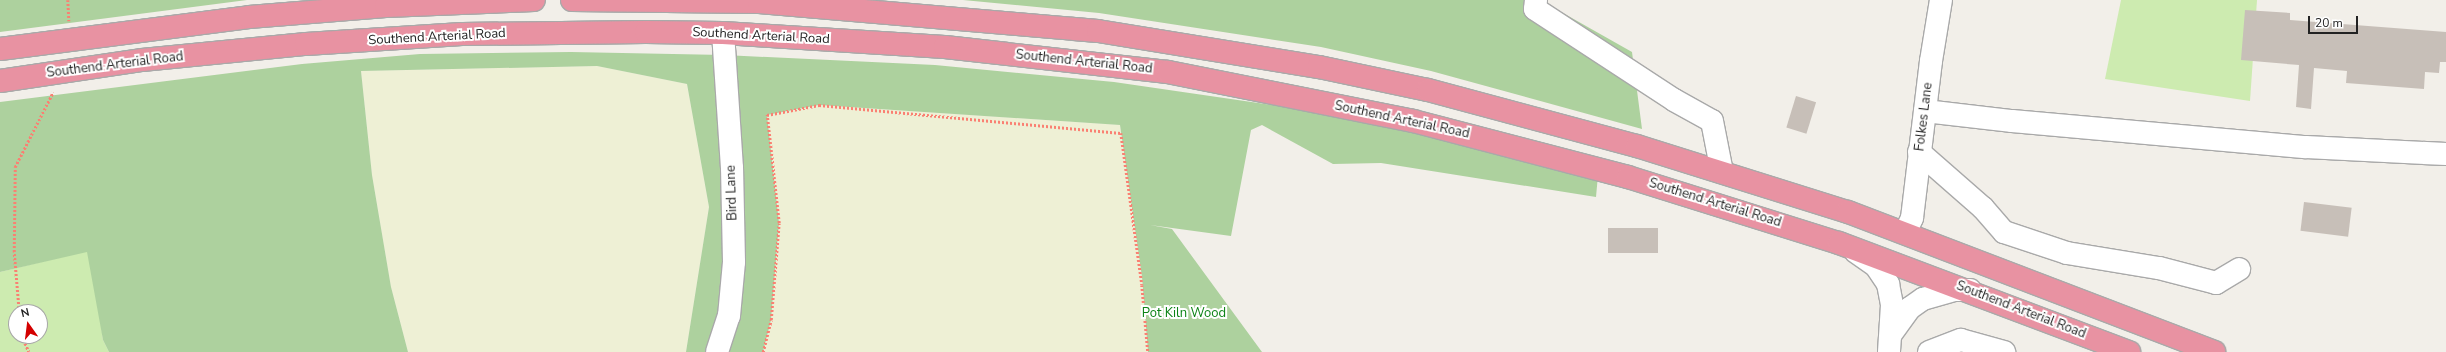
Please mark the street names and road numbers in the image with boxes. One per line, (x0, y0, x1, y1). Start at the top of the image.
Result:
street label: Southend Arterial Road (692, 25, 830, 47)
street label: Southend Arterial Road (368, 26, 506, 48)
street label: Southend Arterial Road (1015, 47, 1153, 77)
street label: Southend Arterial Road (46, 49, 184, 81)
street label: Folkes Lane (1912, 82, 1936, 152)
street label: Southend Arterial Road (1333, 98, 1471, 142)
street label: Bird Lane (723, 165, 741, 221)
street label: Southend Arterial Road (1647, 175, 1783, 231)
street label: Southend Arterial Road (1954, 278, 2088, 342)

